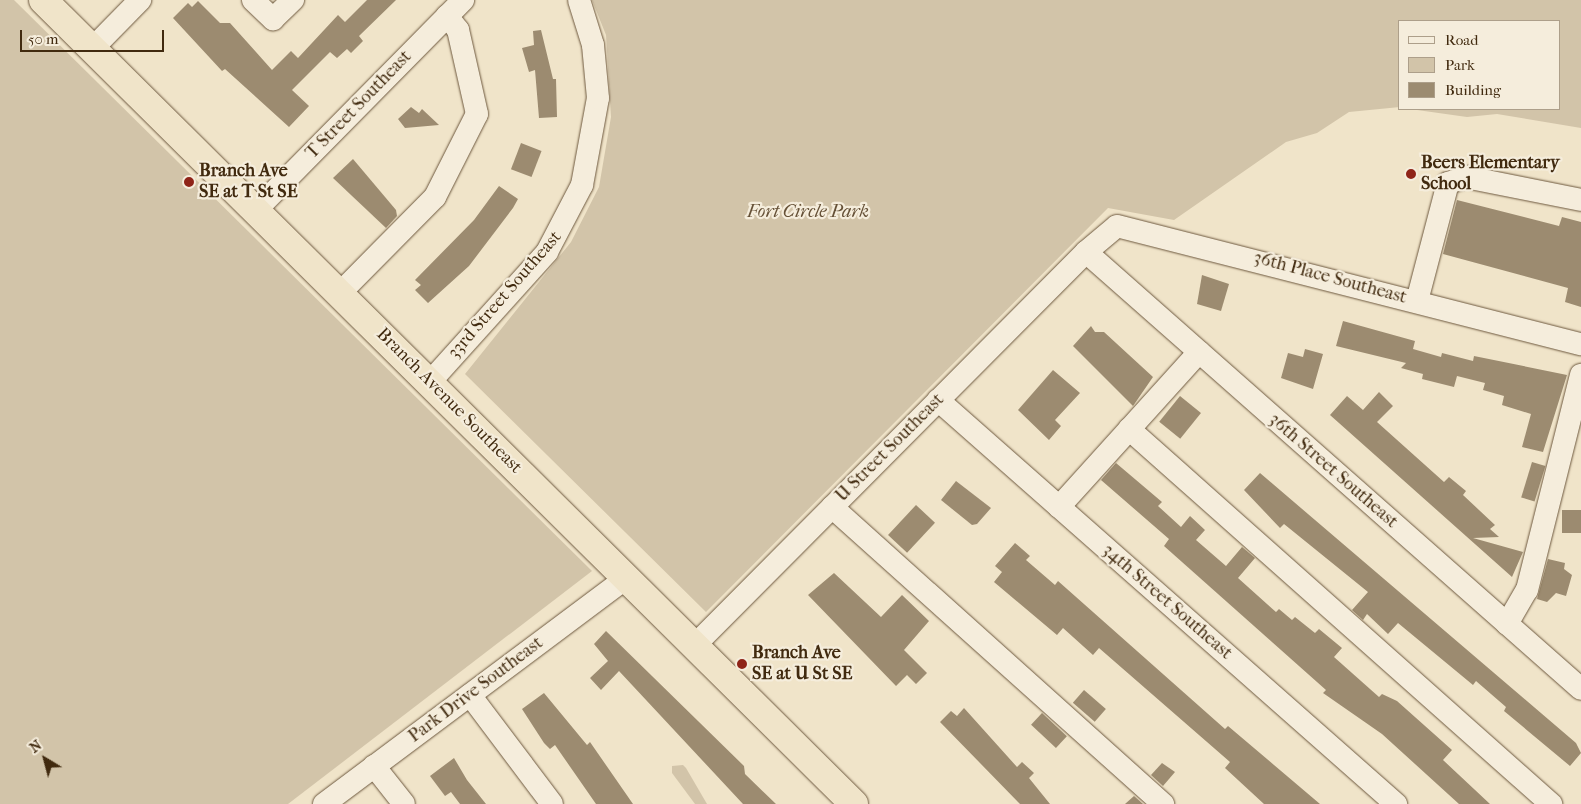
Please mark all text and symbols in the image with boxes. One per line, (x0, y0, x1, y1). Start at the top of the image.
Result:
scale bar (22, 20, 166, 52)
legend (1398, 20, 1561, 110)
text: 50 m (28, 30, 58, 48)
text: Road (1445, 31, 1478, 49)
street label: T Street Southeast (302, 46, 416, 164)
text: Park (1445, 56, 1475, 74)
text: Building (1445, 81, 1501, 99)
place label: Beers Elementary School (1421, 153, 1559, 195)
place label: Branch Ave SE at T St SE (199, 161, 298, 203)
marker: Beers Elementary School (1405, 168, 1417, 180)
marker: Branch Ave SE at T St SE (183, 176, 195, 188)
park label: Fort Circle Park (747, 201, 869, 223)
street label: 33rd Street Southeast (444, 227, 566, 363)
street label: 36th Place Southeast (1251, 247, 1409, 309)
street label: Branch Avenue Southeast (372, 324, 526, 478)
street label: U Street Southeast (831, 389, 949, 507)
street label: 36th Street Southeast (1264, 409, 1402, 533)
street label: 34th Street Southeast (1098, 540, 1236, 664)
street label: Park Drive Southeast (405, 632, 547, 748)
place label: Branch Ave SE at U St SE (752, 643, 852, 686)
marker: Branch Ave SE at U St SE (736, 658, 748, 670)
north arrow (20, 734, 70, 784)
text: N (26, 737, 45, 757)

